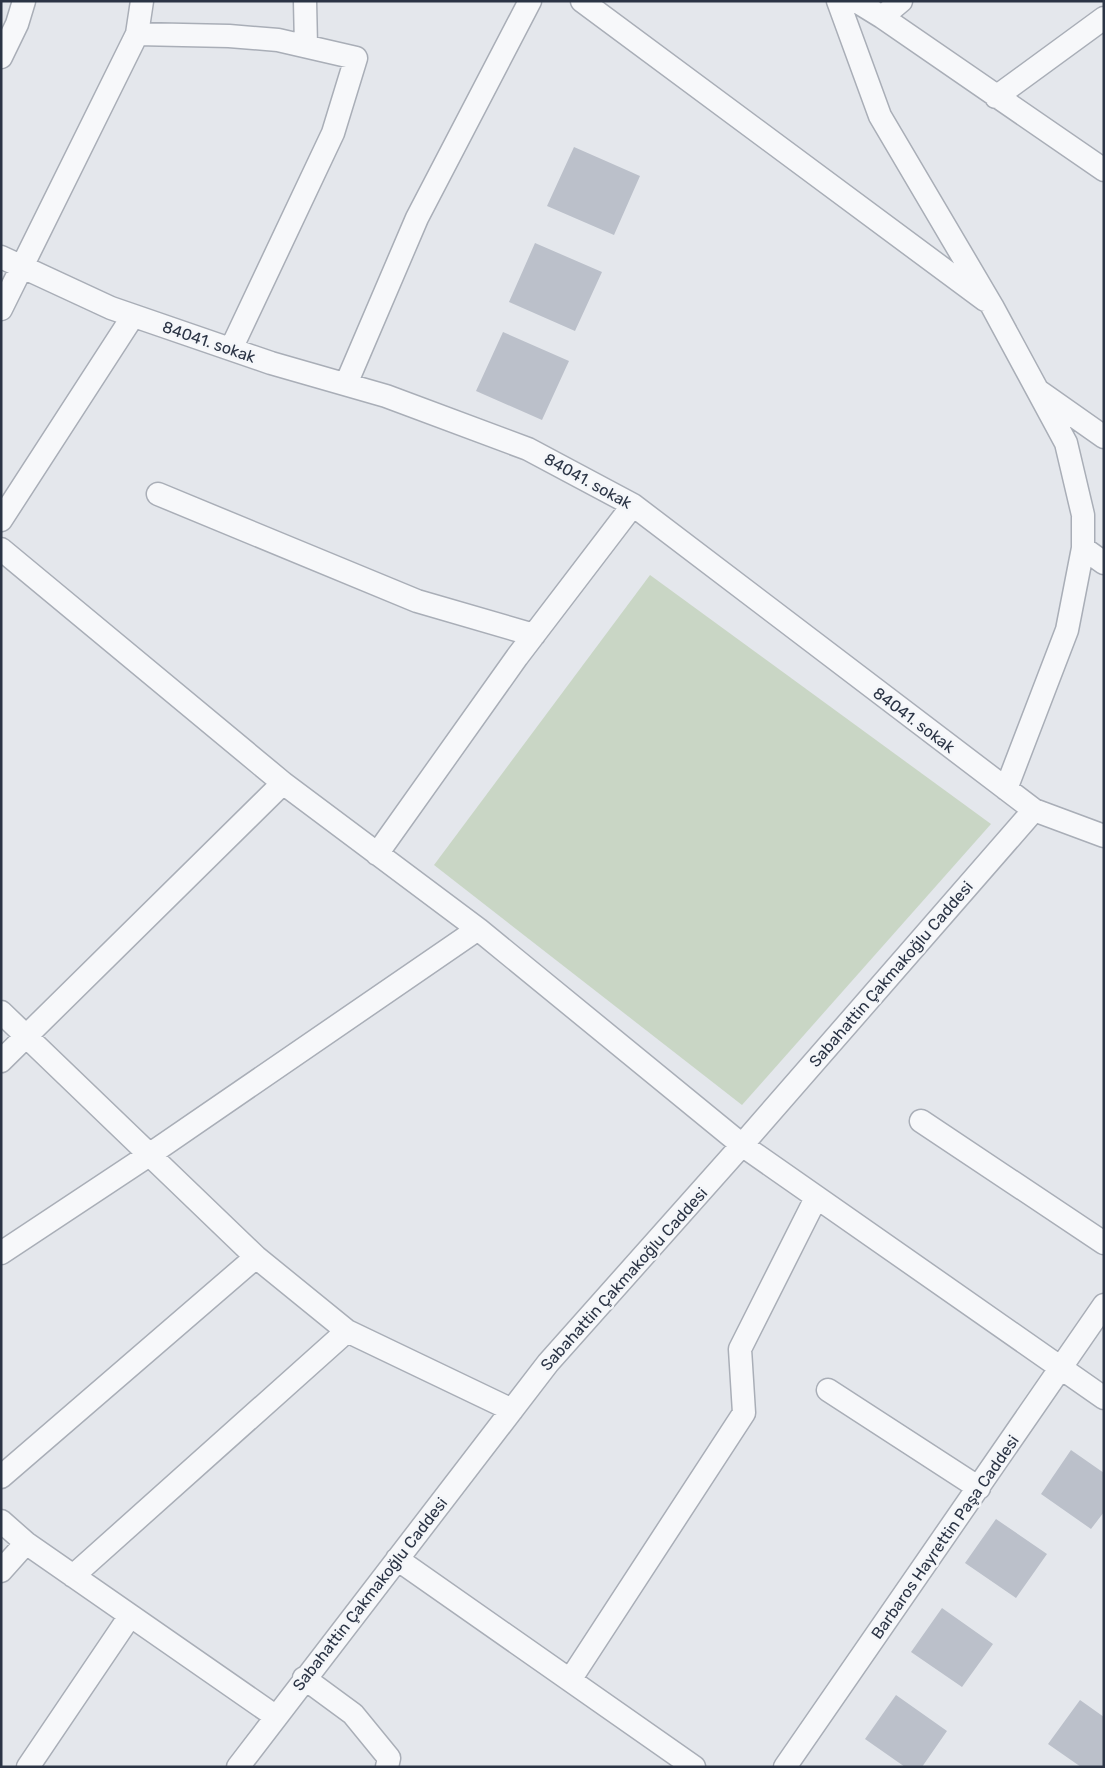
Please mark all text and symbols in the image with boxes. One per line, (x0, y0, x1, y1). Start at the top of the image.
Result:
street label: 84041. sokak (160, 317, 259, 367)
street label: 84041. sokak (541, 449, 636, 513)
street label: 84041. sokak (869, 683, 959, 757)
street label: Sabahattin Çakmakoğlu Caddesi (805, 877, 977, 1071)
street label: Sabahattin Çakmakoğlu Caddesi (537, 1183, 711, 1375)
street label: Barbaros Hayrettin Paşa Caddesi (867, 1432, 1023, 1642)
street label: Sabahattin Çakmakoğlu Caddesi (289, 1494, 451, 1694)

